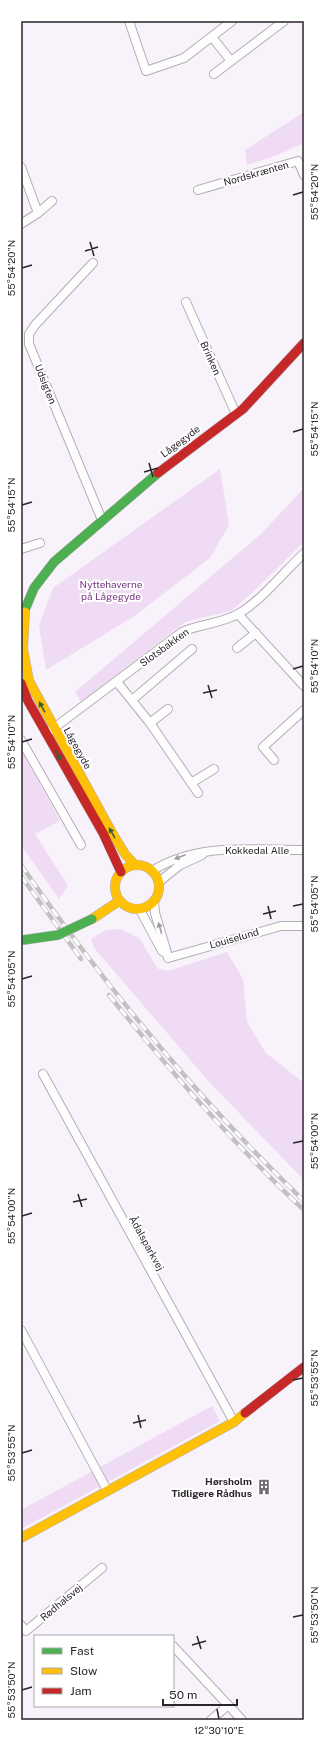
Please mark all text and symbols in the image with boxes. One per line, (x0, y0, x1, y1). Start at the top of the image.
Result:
street label: Nordskrænten (222, 158, 290, 188)
text: 55°54'20"N (308, 164, 320, 220)
text: 55°54'20"N (5, 240, 17, 296)
street label: Brinken (198, 339, 224, 377)
street label: Udsigten (33, 362, 60, 406)
text: 55°54'15"N (308, 402, 320, 456)
street label: Lågegyde (158, 422, 202, 460)
text: 55°54'15"N (5, 478, 17, 532)
park label: Nyttehaverne på Lågegyde (80, 578, 143, 602)
street label: Slotsbakken (137, 625, 191, 669)
text: 55°54'10"N (308, 639, 320, 693)
one-way arrow (39, 702, 46, 713)
text: 55°54'10"N (5, 715, 17, 769)
street label: Lågegyde (62, 725, 95, 771)
one-way arrow (55, 749, 62, 760)
one-way arrow (109, 827, 116, 839)
street label: Kokkedal Alle (225, 844, 289, 856)
one-way arrow (173, 854, 185, 860)
text: 55°54'05"N (308, 876, 320, 932)
one-way arrow (157, 922, 163, 934)
street label: Louiselund (208, 925, 260, 951)
text: 55°54'05"N (5, 951, 17, 1007)
text: 55°54'00"N (308, 1113, 320, 1169)
text: 55°54'00"N (5, 1188, 17, 1244)
street label: Ådalsparkvej (127, 1214, 167, 1272)
text: 55°53'55"N (308, 1349, 320, 1407)
text: 55°53'55"N (5, 1424, 17, 1482)
place label: Hørsholm Tidligere Rådhus (171, 1475, 252, 1499)
building icon: Hørsholm Tidligere Rådhus (255, 1478, 273, 1496)
street label: Rødhalsvej (38, 1581, 84, 1623)
text: 55°53'50"N (308, 1587, 320, 1643)
legend (34, 1635, 174, 1707)
text: Fast (70, 1644, 95, 1658)
text: 55°53'50"N (5, 1662, 17, 1718)
text: Slow (70, 1664, 98, 1678)
scale bar (163, 1681, 237, 1707)
text: Jam (70, 1684, 92, 1698)
text: 50 m (169, 1688, 197, 1702)
text: 12°30'10"E (194, 1724, 244, 1736)

